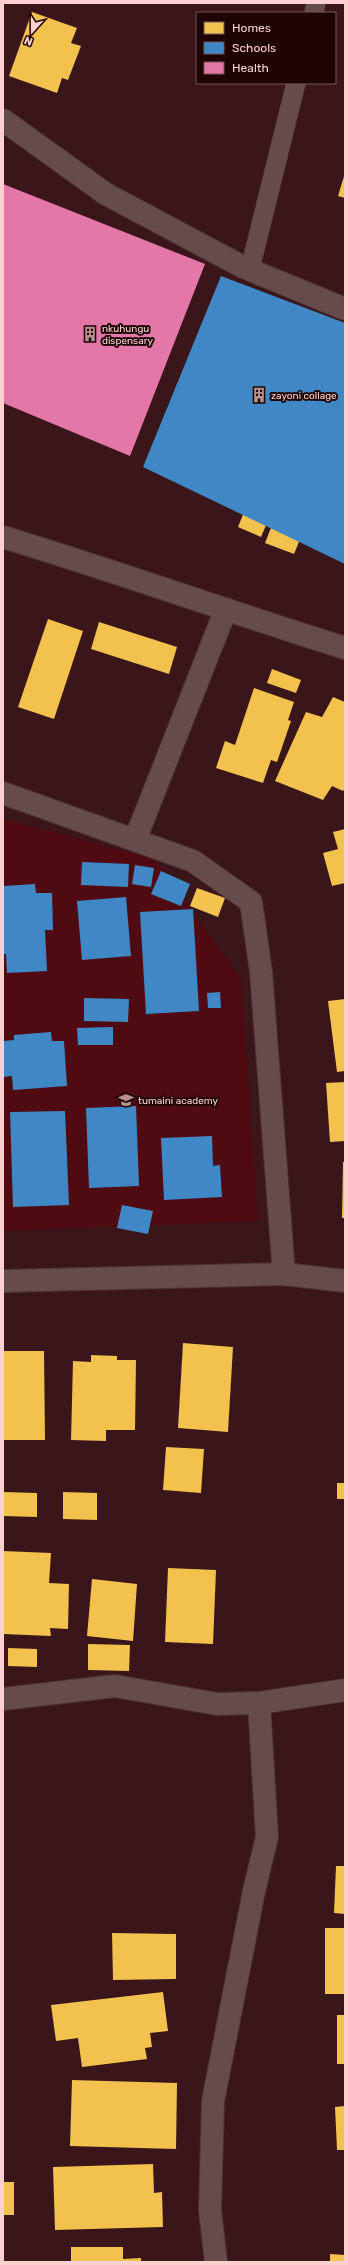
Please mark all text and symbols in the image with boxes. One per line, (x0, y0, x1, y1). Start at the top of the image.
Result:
north arrow (12, 12, 52, 52)
legend (196, 12, 336, 84)
text: Homes (232, 21, 271, 35)
text: N (22, 33, 35, 48)
text: Schools (232, 41, 276, 55)
text: Health (232, 61, 269, 75)
place label: nkuhungu dispensary (102, 323, 154, 347)
building icon: nkuhungu dispensary (81, 325, 99, 343)
building icon: zayoni collage (250, 386, 268, 404)
place label: zayoni collage (271, 390, 337, 402)
school or university icon: tumaini academy (117, 1091, 135, 1109)
place label: tumaini academy (138, 1095, 219, 1107)

